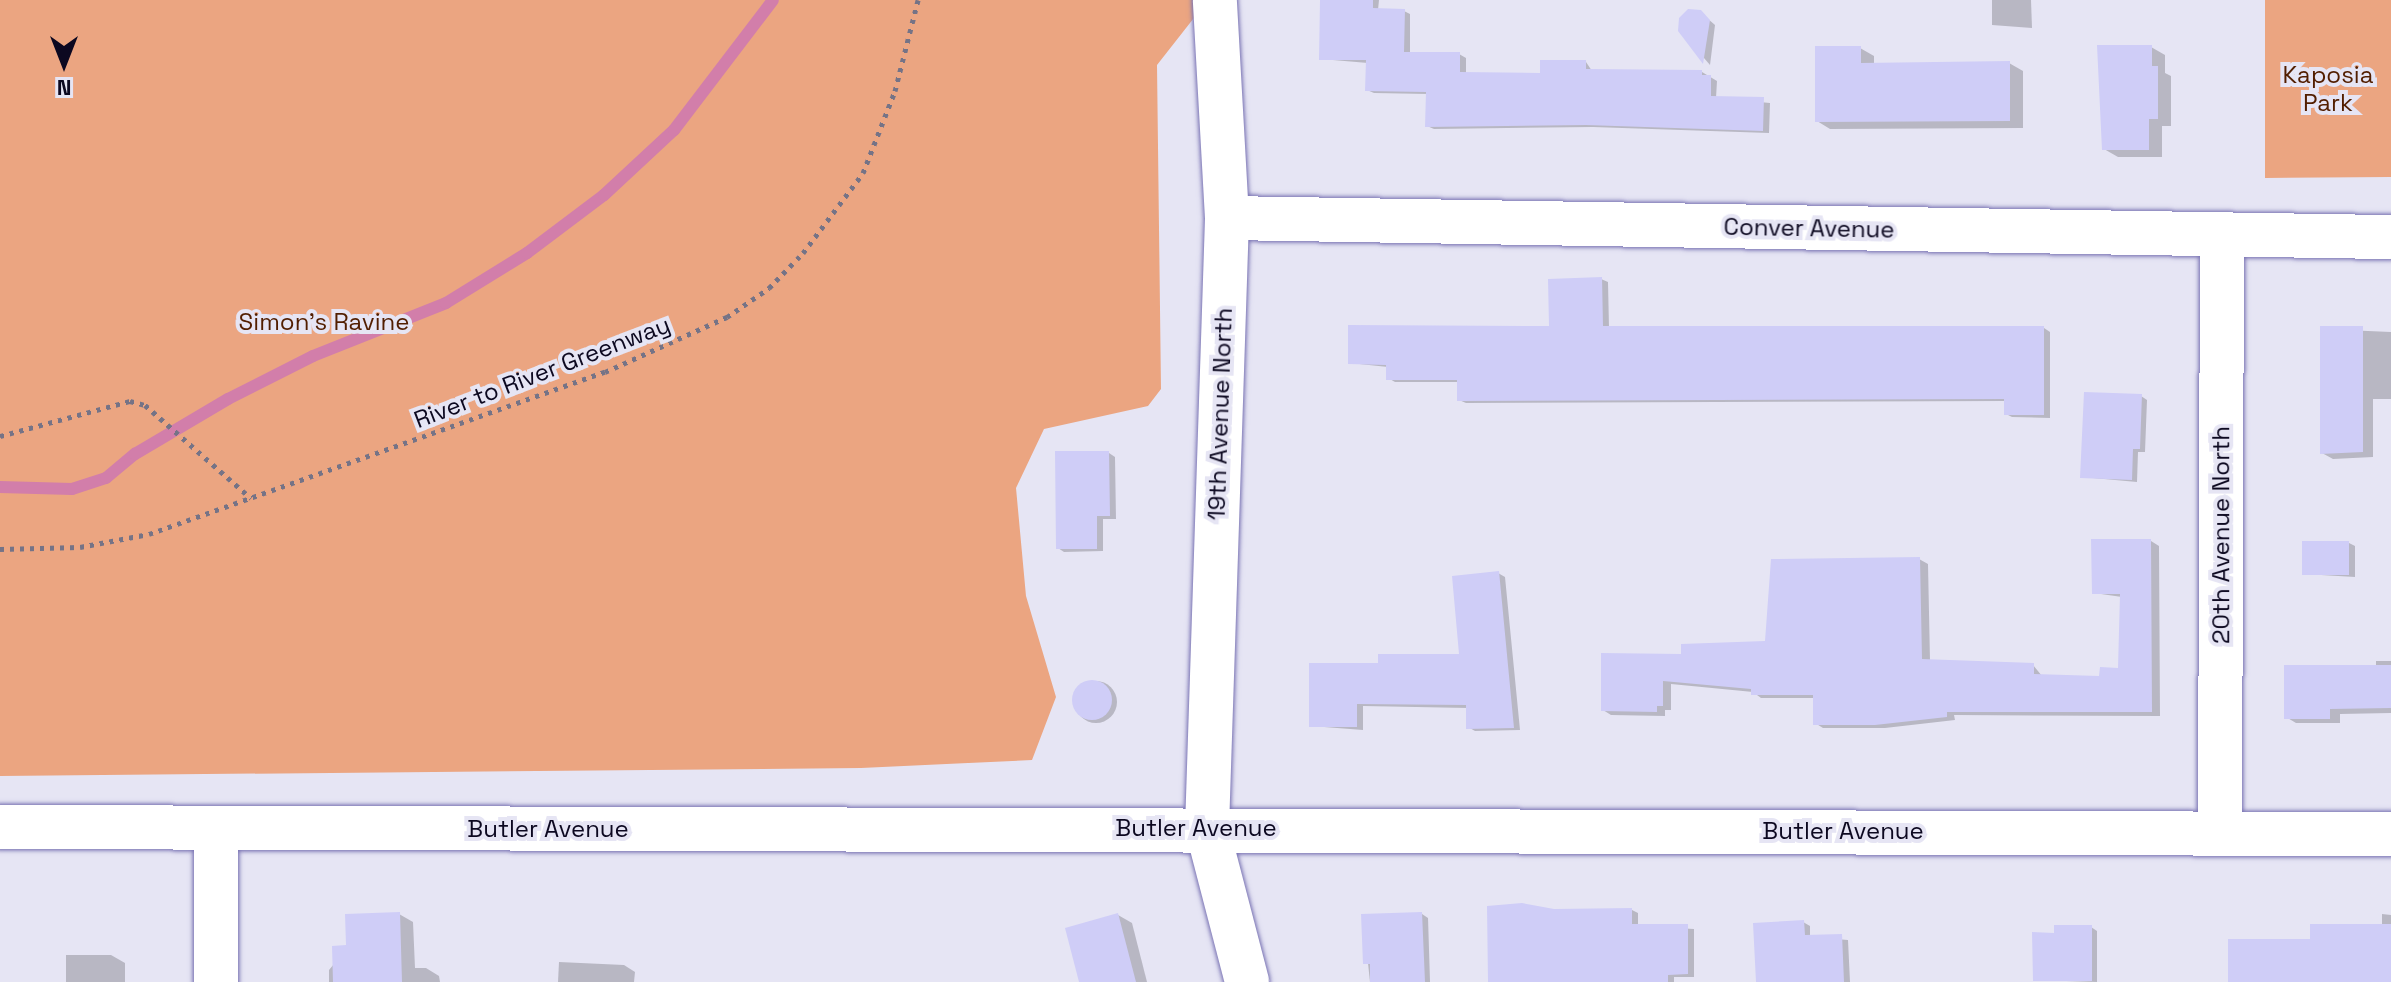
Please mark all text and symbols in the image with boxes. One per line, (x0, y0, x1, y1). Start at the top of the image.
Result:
north arrow (24, 24, 104, 104)
park label: Kaposia Park (2282, 61, 2374, 117)
text: N (57, 74, 71, 102)
street label: Conver Avenue (1723, 212, 1895, 244)
street label: 19th Avenue North (1202, 307, 1238, 521)
park label: Simon's Ravine (239, 308, 409, 336)
street label: River to River Greenway (410, 310, 674, 434)
street label: 20th Avenue North (2207, 426, 2235, 644)
street label: Butler Avenue (1115, 814, 1277, 842)
street label: Butler Avenue (467, 815, 629, 843)
street label: Butler Avenue (1762, 817, 1924, 845)

